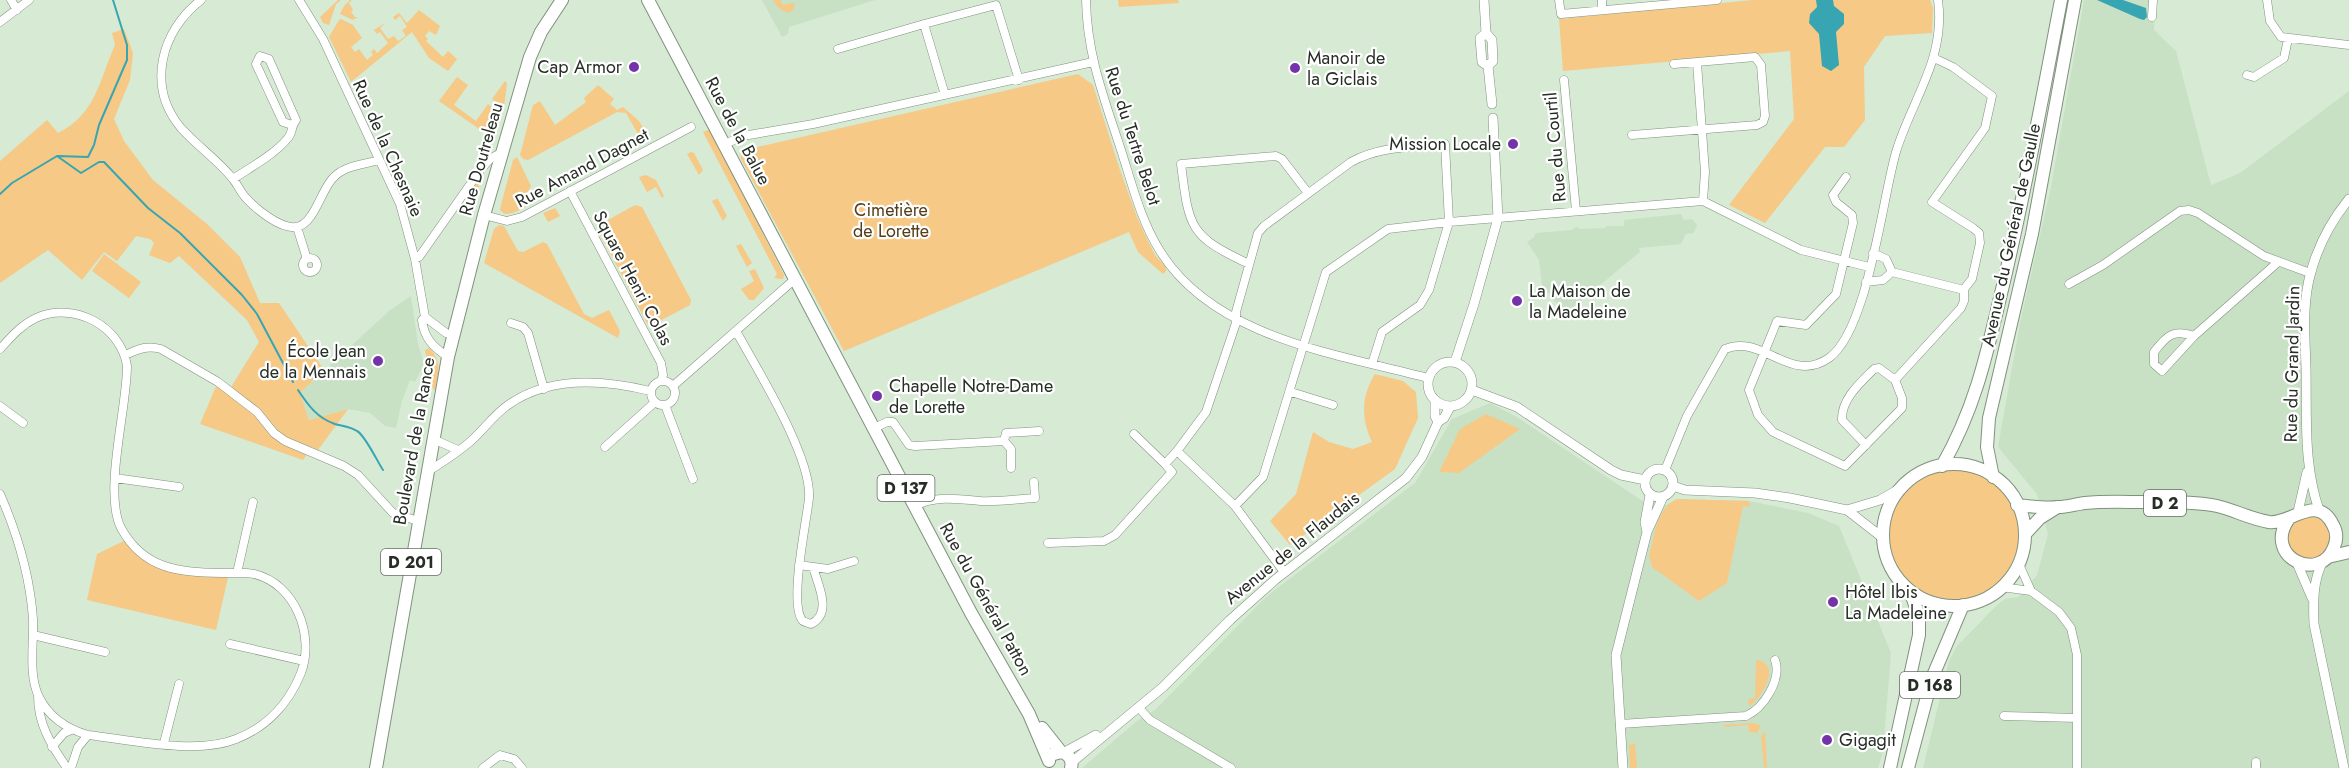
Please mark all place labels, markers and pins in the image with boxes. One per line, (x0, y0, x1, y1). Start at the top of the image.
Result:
place label: Manoir de la Giclais (1307, 45, 1385, 92)
place label: Cap Armor (537, 54, 623, 80)
marker: Cap Armor (627, 60, 641, 74)
marker: Manoir de la Giclais (1288, 61, 1302, 75)
place label: Mission Locale (1389, 131, 1501, 157)
marker: Mission Locale (1506, 137, 1520, 151)
place label: La Maison de la Madeleine (1529, 278, 1631, 325)
marker: La Maison de la Madeleine (1510, 294, 1524, 308)
place label: École Jean de la Mennais (260, 338, 366, 385)
marker: École Jean de la Mennais (371, 354, 385, 368)
place label: Chapelle Notre-Dame de Lorette (889, 373, 1053, 420)
marker: Chapelle Notre-Dame de Lorette (870, 389, 884, 403)
place label: Hôtel Ibis La Madeleine (1845, 579, 1947, 626)
marker: Hôtel Ibis La Madeleine (1826, 595, 1840, 609)
place label: Gigagit (1839, 727, 1896, 753)
marker: Gigagit (1820, 733, 1834, 747)

